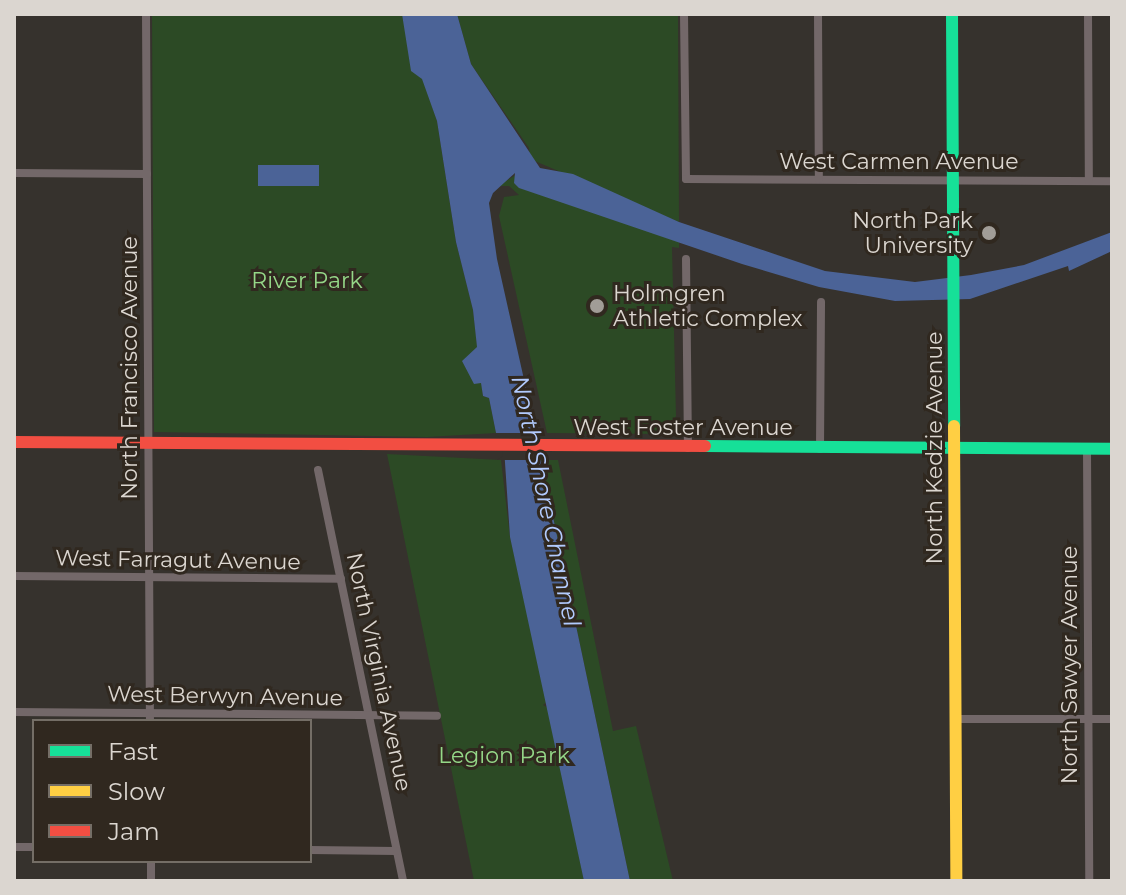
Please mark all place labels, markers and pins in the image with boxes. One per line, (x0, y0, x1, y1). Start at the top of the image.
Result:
place label: North Park University (852, 207, 973, 258)
marker: North Park University (980, 224, 998, 242)
place label: Holmgren Athletic Complex (613, 280, 802, 332)
marker: Holmgren Athletic Complex (588, 297, 606, 315)

